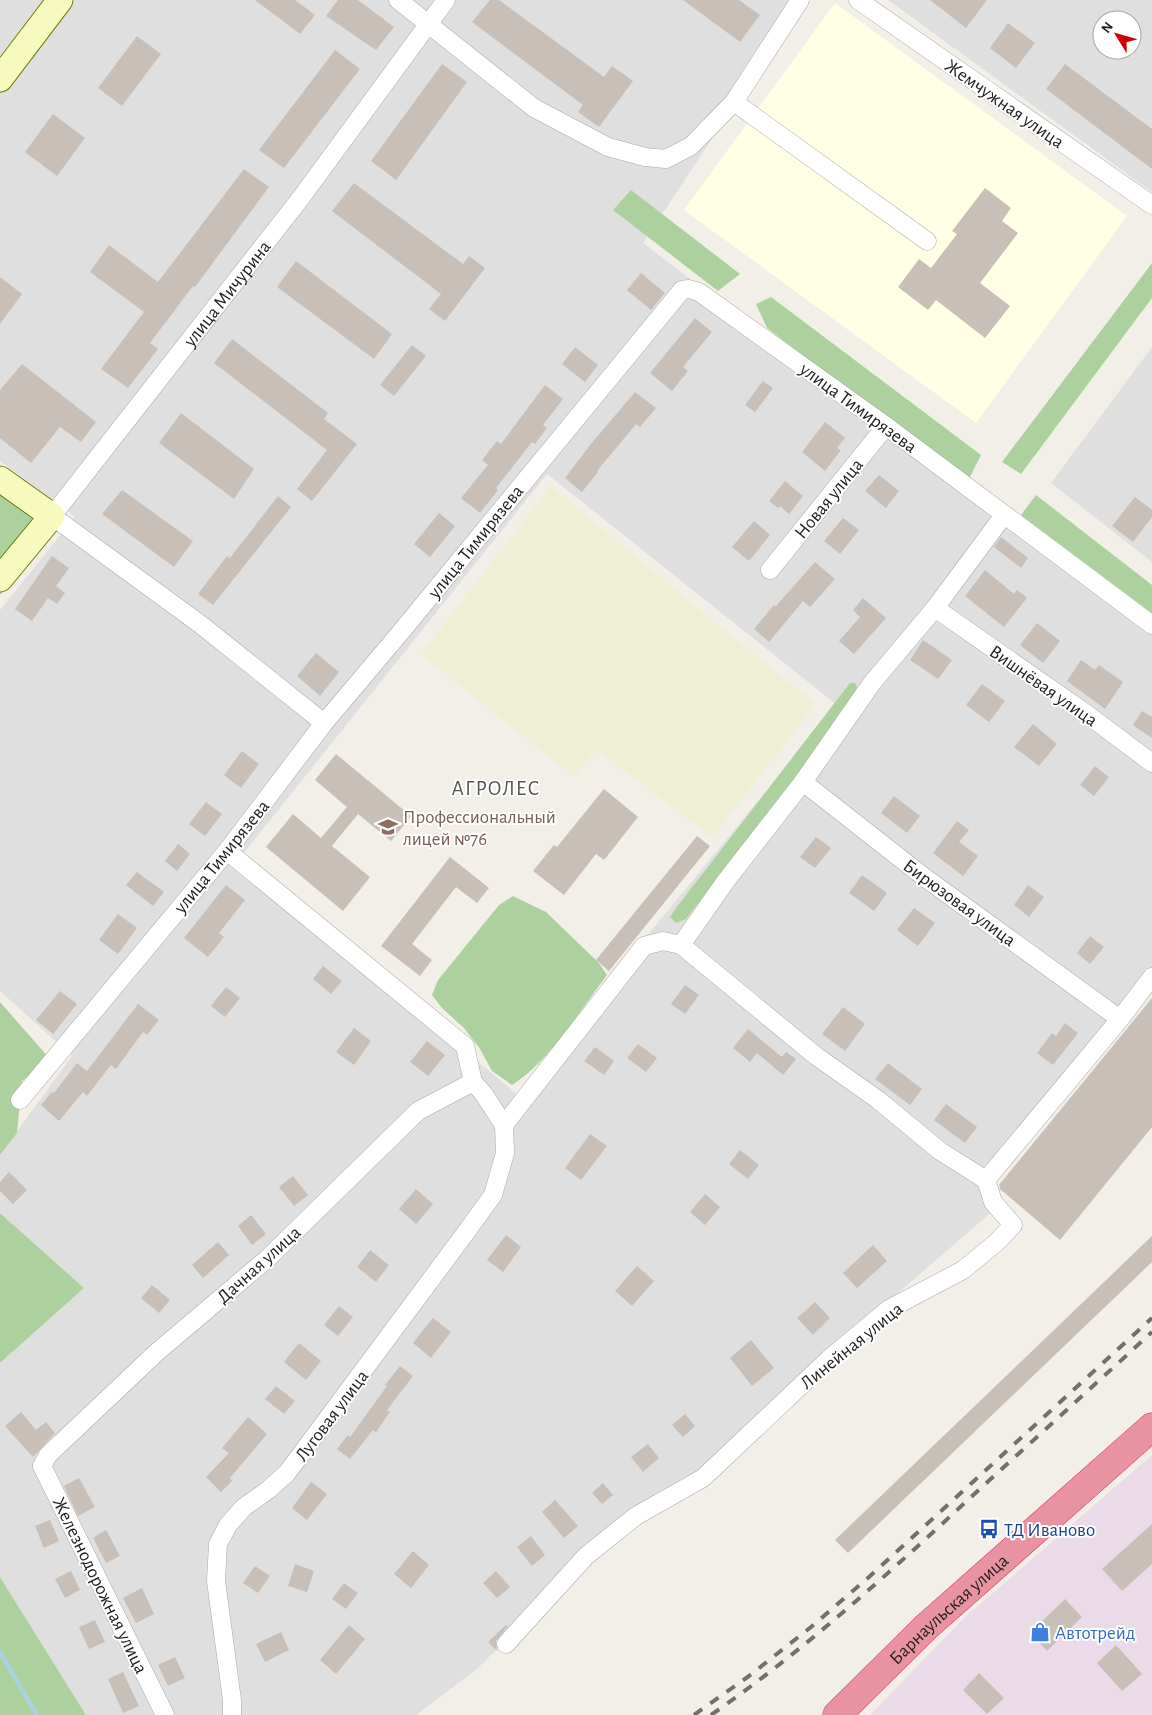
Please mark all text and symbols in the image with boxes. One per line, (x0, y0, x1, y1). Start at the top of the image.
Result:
north arrow (1092, 10, 1142, 60)
text: N (1099, 20, 1116, 36)
street label: Жемчужная улица (941, 56, 1067, 152)
street label: улица Мичурина (180, 237, 275, 351)
street label: улица Тимирязева (795, 359, 920, 457)
street label: Новая улица (791, 455, 867, 542)
street label: улица Тимирязева (424, 482, 528, 603)
street label: Вишнёвая улица (986, 642, 1101, 731)
district label: АГРОЛЕС (452, 778, 540, 799)
street label: улица Тимирязева (170, 797, 274, 918)
place label: Профессиональный лицей №76 (403, 808, 556, 849)
school or university icon: Профессиональный лицей №76 (377, 816, 399, 838)
street label: Бирюзовая улица (899, 856, 1019, 950)
street label: Дачная улица (213, 1223, 305, 1307)
street label: Линейная улица (797, 1299, 907, 1393)
street label: Луговая улица (292, 1367, 373, 1465)
street label: Железнодорожная улица (49, 1494, 151, 1677)
bus stop icon: ТД Иваново (978, 1518, 1000, 1540)
place label: ТД Иваново (1004, 1521, 1095, 1540)
street label: Барнаульская улица (886, 1551, 1013, 1669)
shop icon: Автотрейд (1029, 1621, 1051, 1643)
place label: Автотрейд (1055, 1624, 1135, 1643)

